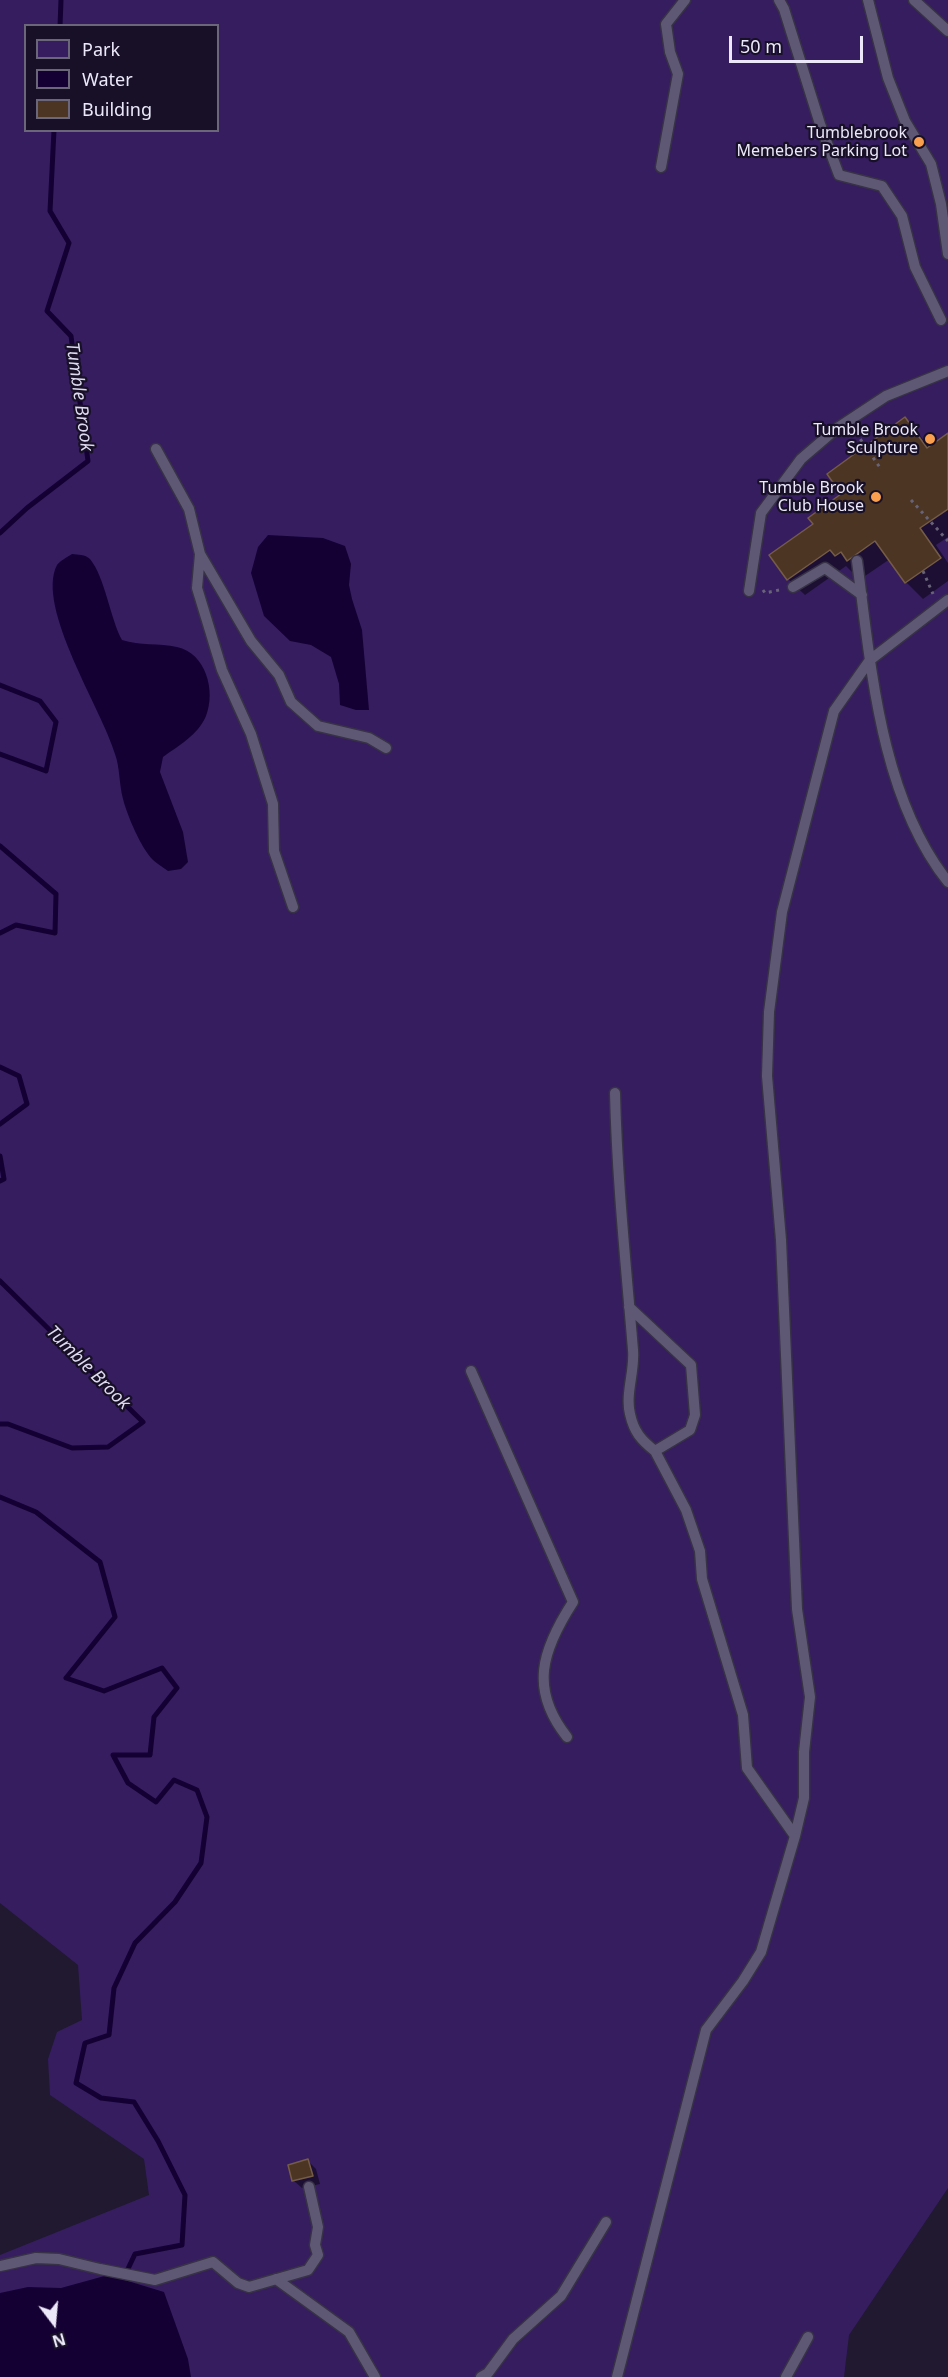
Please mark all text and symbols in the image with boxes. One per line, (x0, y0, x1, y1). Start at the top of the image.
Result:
legend (24, 24, 219, 132)
scale bar (732, 24, 866, 62)
text: 50 m (740, 34, 782, 58)
text: Park (82, 37, 120, 61)
text: Water (82, 67, 133, 91)
text: Building (82, 97, 152, 121)
place label: Tumblebrook Memebers Parking Lot (737, 123, 907, 161)
marker: Tumblebrook Memebers Parking Lot (912, 135, 926, 149)
water label: Tumble Brook (61, 341, 97, 453)
place label: Tumble Brook Sculpture (813, 420, 918, 458)
marker: Tumble Brook Sculpture (923, 432, 937, 446)
place label: Tumble Brook Club House (759, 478, 864, 516)
marker: Tumble Brook Club House (869, 490, 883, 504)
water label: Tumble Brook (42, 1322, 134, 1414)
north arrow (24, 2293, 84, 2353)
text: N (50, 2328, 68, 2353)

